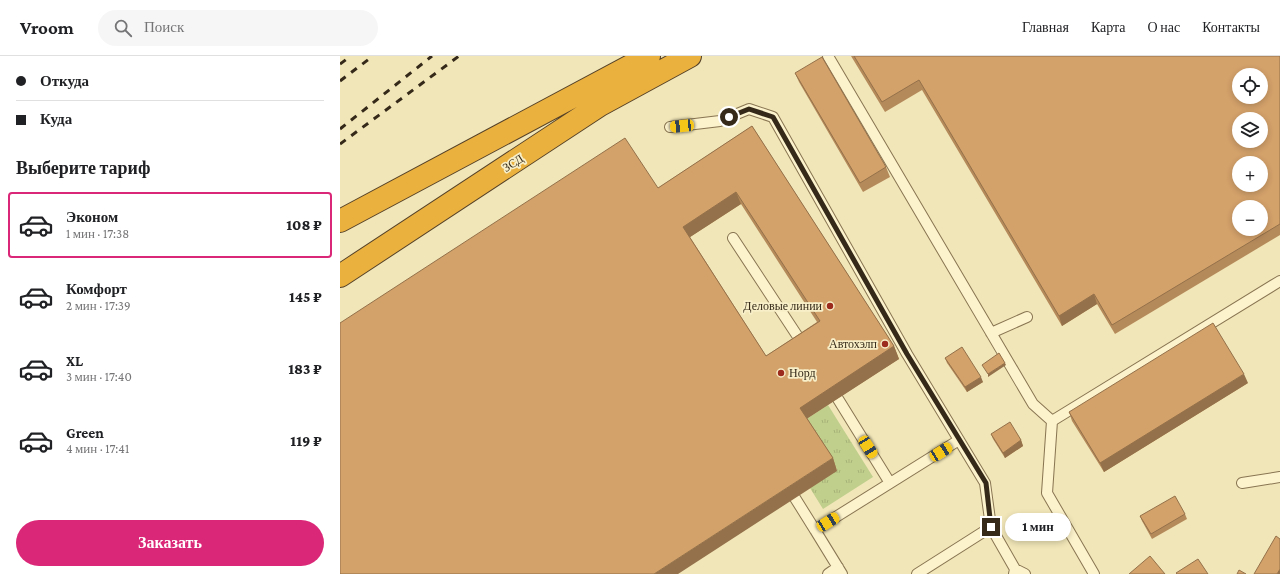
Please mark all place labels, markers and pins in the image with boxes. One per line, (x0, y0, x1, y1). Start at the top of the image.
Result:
place label: Деловые линии (743, 299, 823, 313)
marker: Деловые линии (825, 301, 835, 311)
place label: Автохэлп (829, 337, 878, 351)
marker: Автохэлп (880, 339, 890, 349)
place label: Норд (789, 366, 816, 380)
marker: Норд (776, 368, 786, 378)

